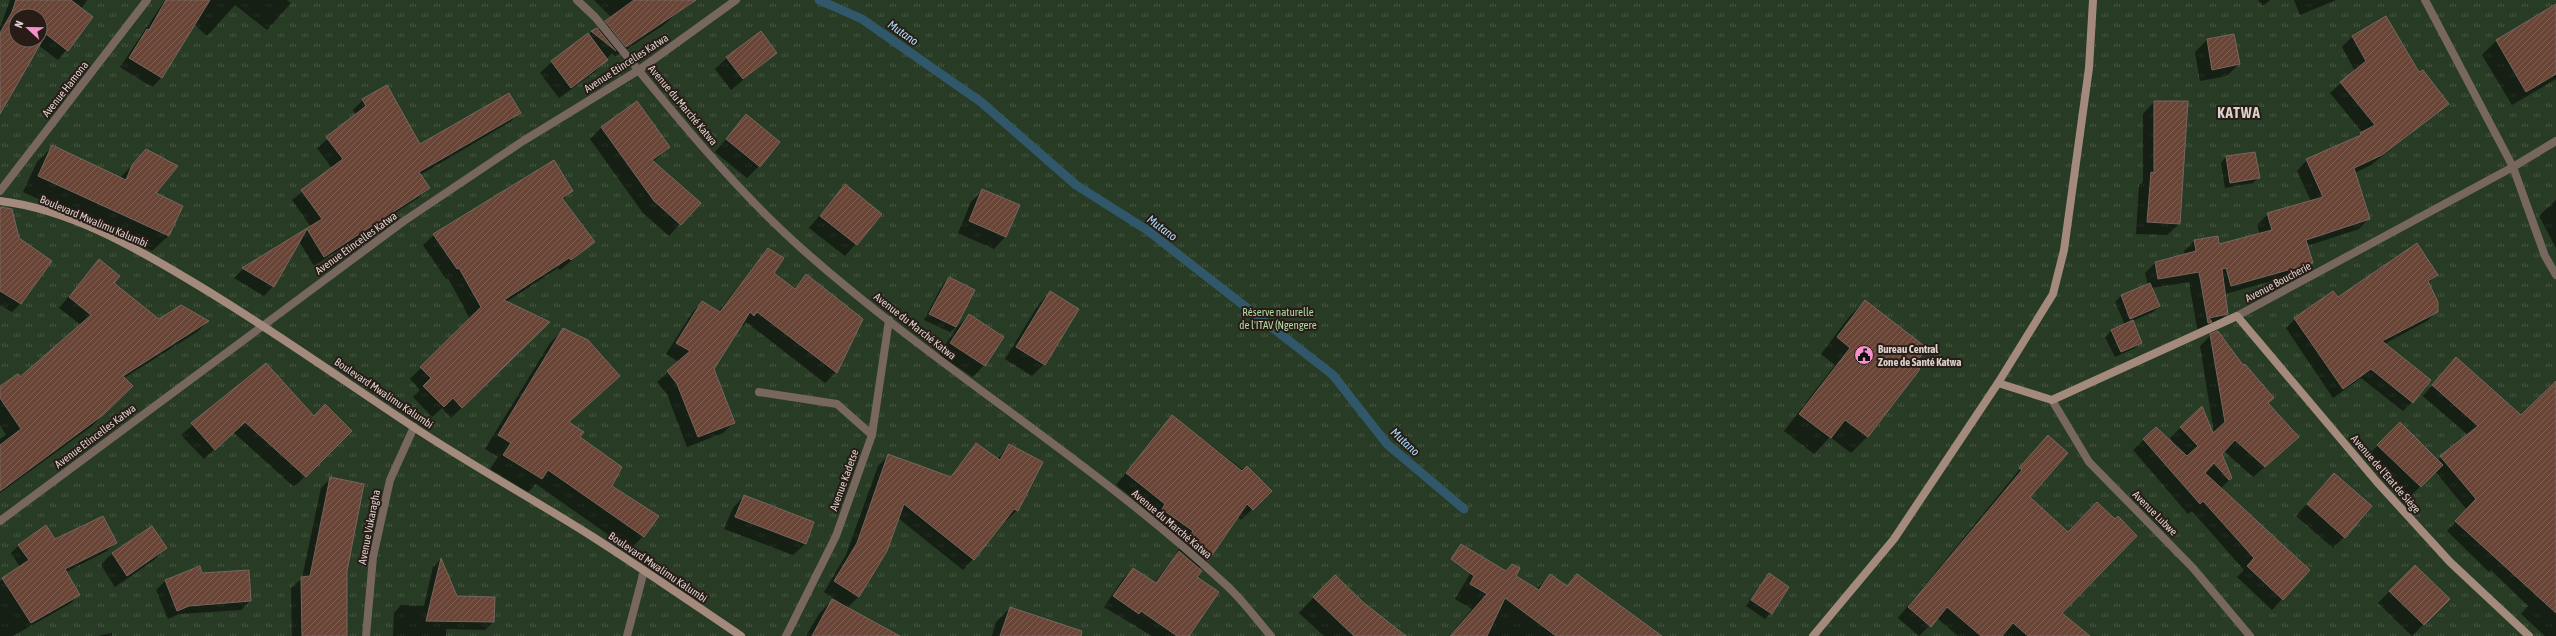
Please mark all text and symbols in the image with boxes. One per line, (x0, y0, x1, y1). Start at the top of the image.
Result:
north arrow (8, 8, 48, 48)
water label: Mutano (885, 17, 921, 49)
text: N (12, 19, 26, 30)
street label: Avenue Etincelles Katwa (582, 31, 670, 95)
street label: Avenue Hamona (40, 59, 90, 119)
street label: Avenue du Marché Katwa (646, 63, 720, 147)
district label: KATWA (2217, 104, 2261, 121)
street label: Boulevard Mwalimu Kalumbi (38, 193, 150, 249)
street label: Avenue Etincelles Katwa (313, 209, 399, 277)
water label: Mutano (1144, 212, 1180, 244)
street label: Avenue Boucherie (2243, 260, 2313, 304)
street label: Avenue du Marché Katwa (872, 290, 958, 362)
park label: Réserve naturelle de l'ITAV (Ngengere (1239, 306, 1317, 331)
place label: Bureau Central Zone de Santé Katwa (1878, 343, 1961, 368)
public building icon: Bureau Central Zone de Santé Katwa (1853, 344, 1875, 366)
street label: Boulevard Mwalimu Kalumbi (332, 356, 436, 430)
street label: Avenue Etincelles Katwa (52, 402, 138, 470)
water label: Mutano (1388, 425, 1423, 459)
street label: Avenue de l'Etat de Siège (2349, 433, 2423, 515)
street label: Avenue Kadetse (827, 448, 861, 512)
street label: Avenue du Marché Katwa (1130, 487, 1214, 561)
street label: Avenue Lubwe (2130, 488, 2180, 538)
street label: Avenue Vukaragha (356, 489, 382, 565)
street label: Boulevard Mwalimu Kalumbi (606, 530, 710, 604)

